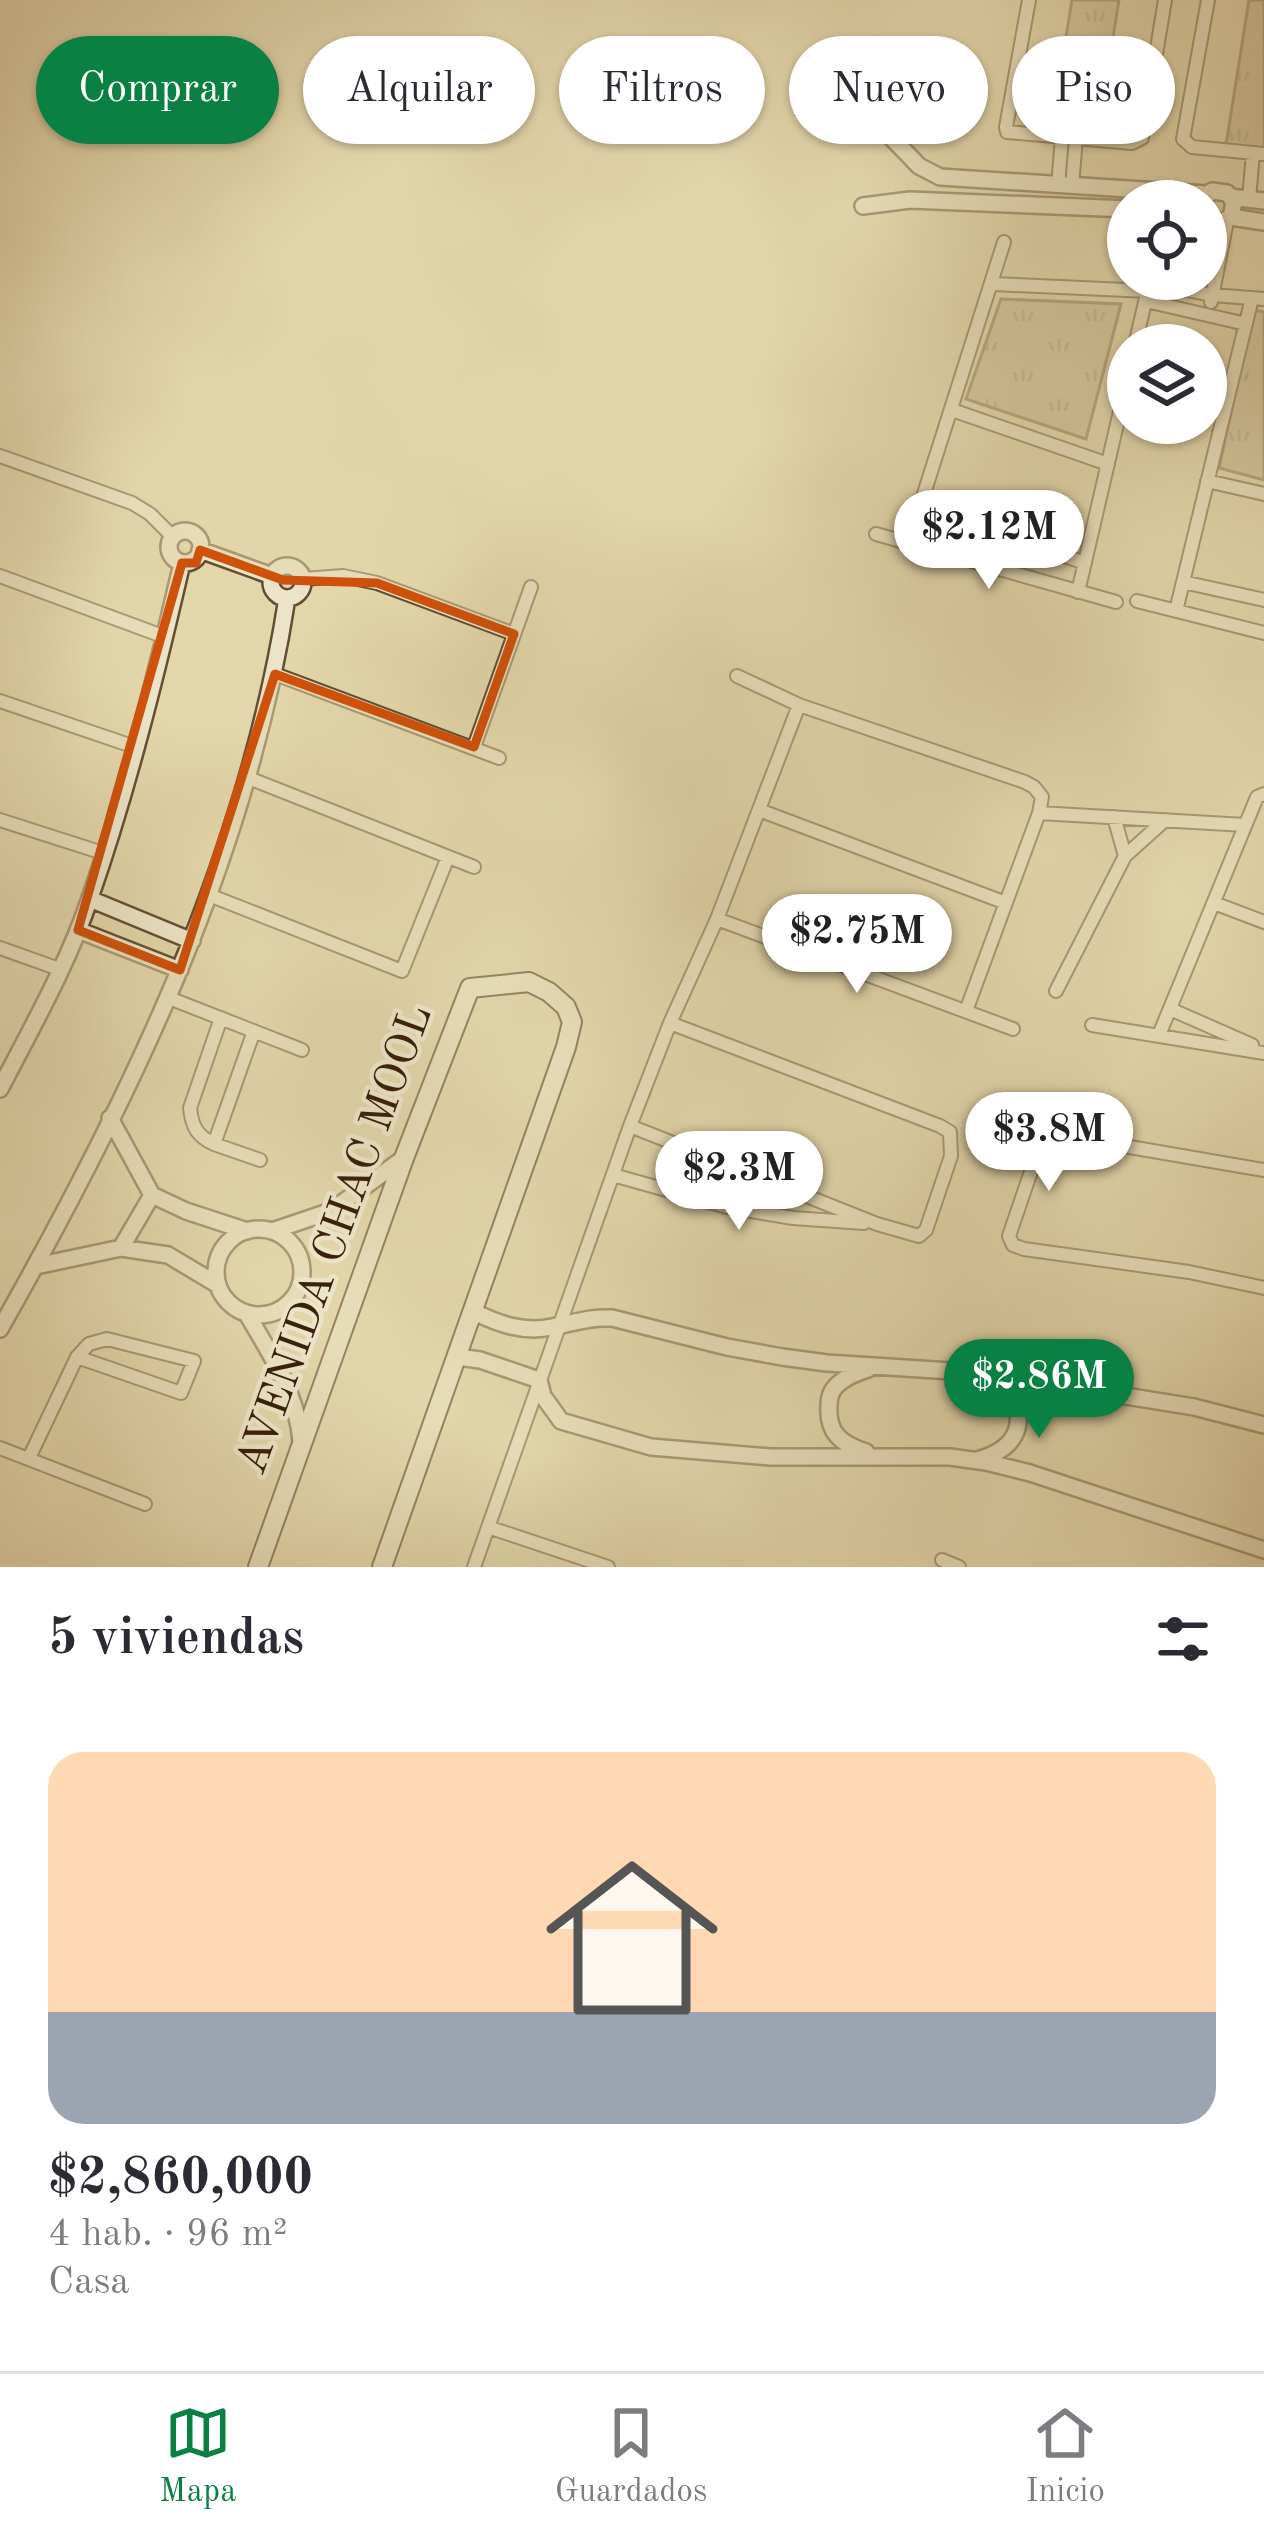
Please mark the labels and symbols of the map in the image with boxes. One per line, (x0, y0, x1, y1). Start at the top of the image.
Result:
pin: $2.12M (891, 490, 1087, 592)
pin: $2.75M (759, 894, 955, 996)
street label: AVENIDA CHAC MOOL (230, 999, 442, 1481)
pin: $3.8M (965, 1092, 1133, 1194)
pin: $2.3M (655, 1131, 823, 1233)
pin: $2.86M (941, 1339, 1137, 1441)

